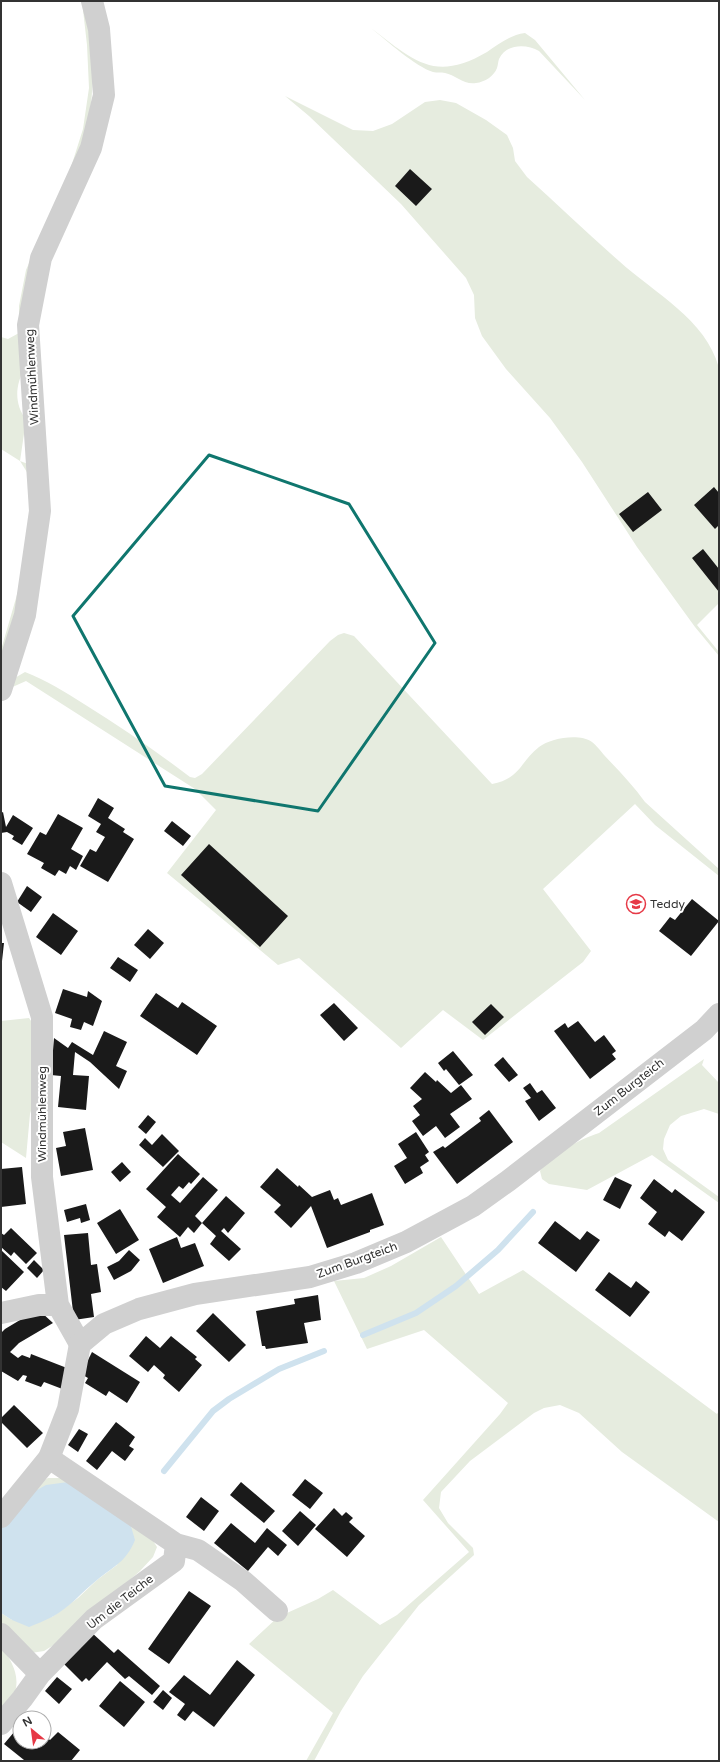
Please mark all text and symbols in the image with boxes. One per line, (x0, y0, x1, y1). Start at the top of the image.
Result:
street label: Windmühlenweg (22, 329, 42, 425)
school or university icon: Teddy (625, 893, 647, 915)
place label: Teddy (650, 897, 685, 911)
street label: Zum Burgteich (591, 1055, 667, 1119)
street label: Windmühlenweg (35, 1066, 49, 1162)
street label: Zum Burgteich (315, 1239, 399, 1281)
street label: Um die Teiche (84, 1572, 156, 1632)
north arrow (12, 1710, 52, 1750)
text: N (20, 1714, 34, 1730)

